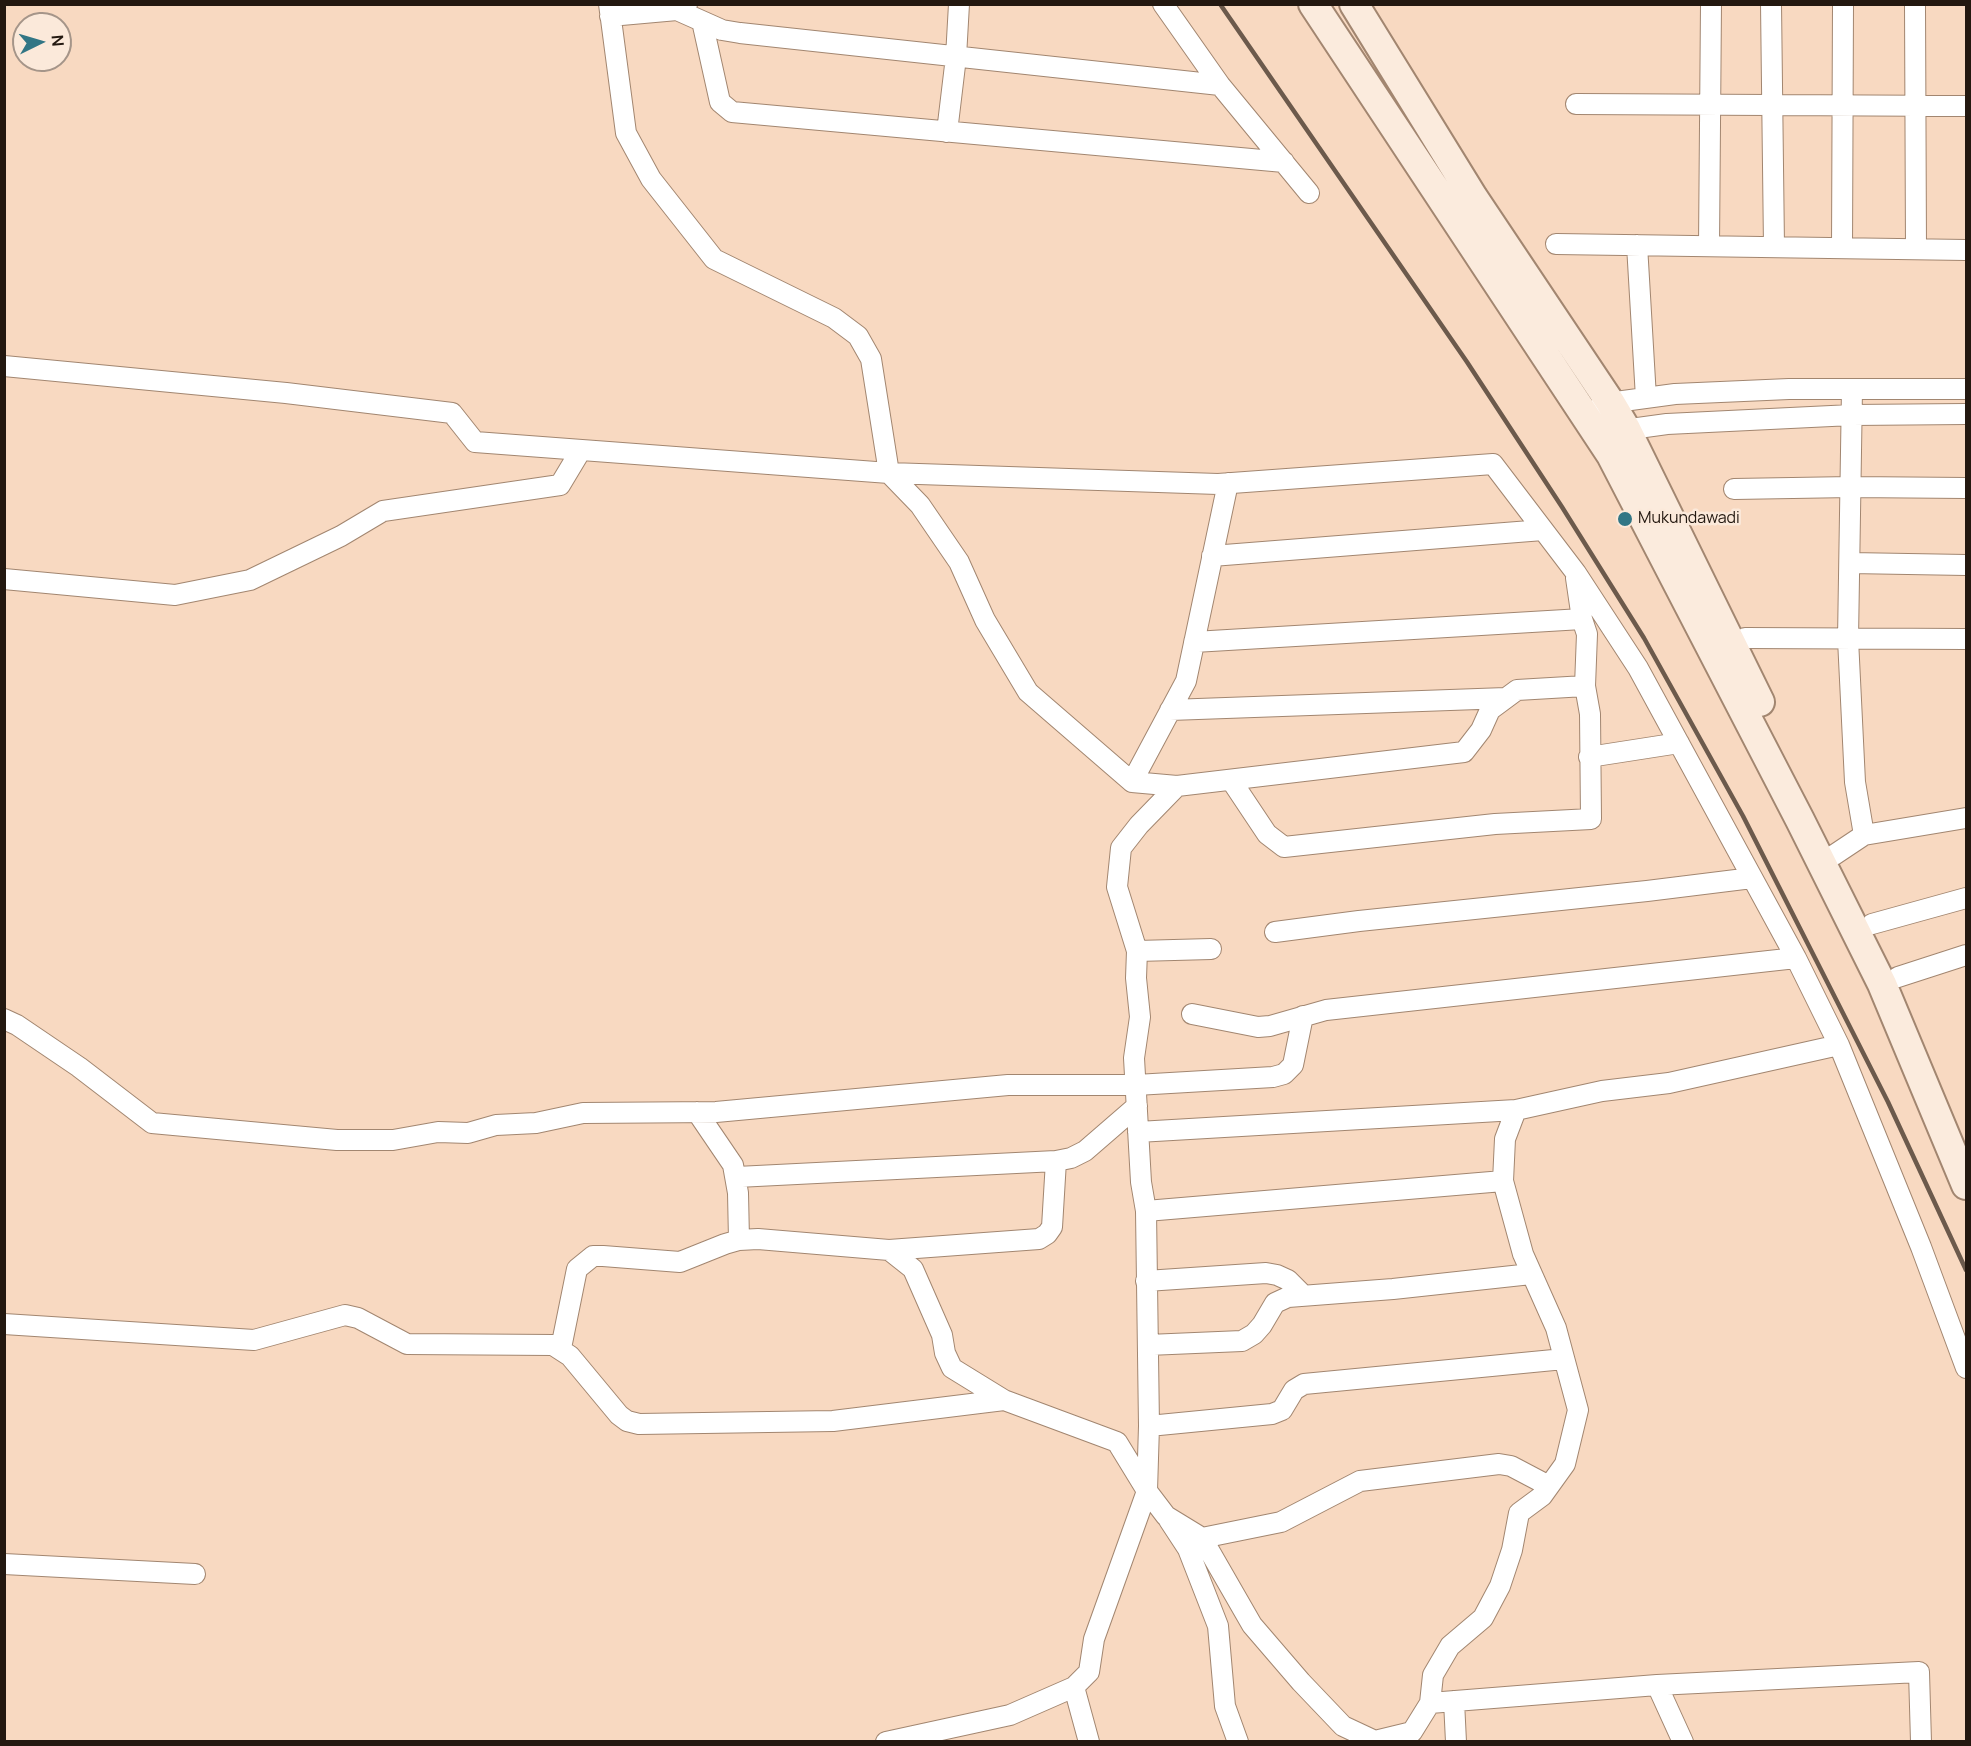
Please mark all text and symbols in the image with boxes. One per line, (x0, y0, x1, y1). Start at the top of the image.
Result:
north arrow (12, 12, 72, 72)
text: N (46, 34, 69, 47)
place label: Mukundawadi (1638, 509, 1740, 529)
marker: Mukundawadi (1616, 510, 1634, 528)

